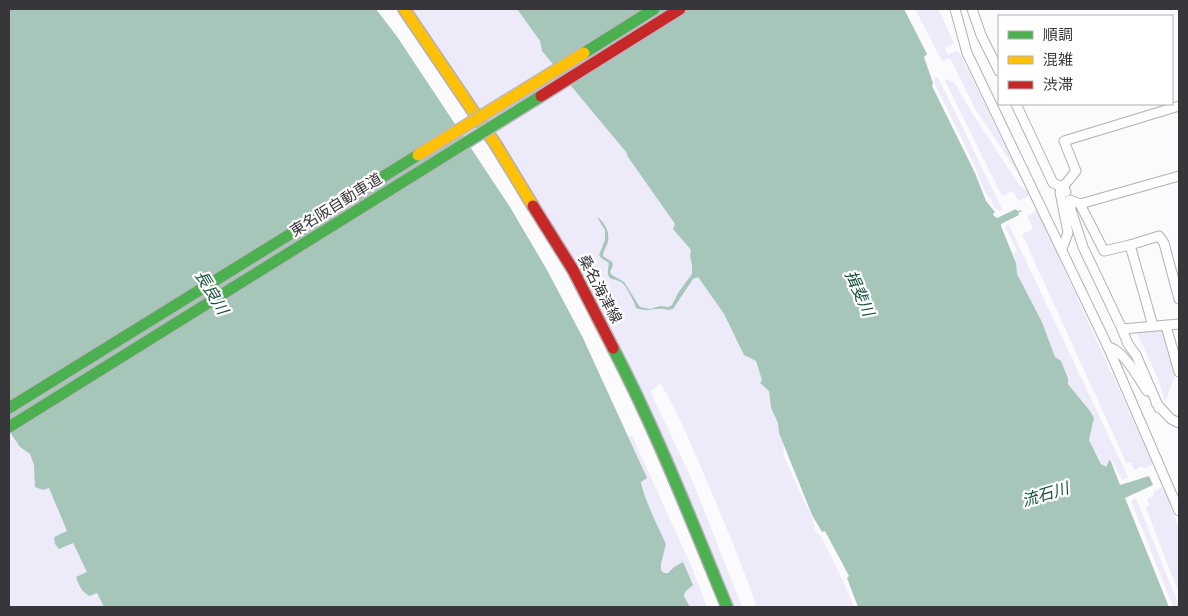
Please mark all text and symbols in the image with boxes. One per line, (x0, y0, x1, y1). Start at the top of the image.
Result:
legend (998, 15, 1173, 105)
text: 順調 (1043, 26, 1073, 44)
text: 混雑 (1043, 51, 1073, 69)
text: 渋滞 (1043, 76, 1073, 94)
street label: 東名阪自動車道 (287, 170, 385, 240)
street label: 桑名海津線 (574, 252, 626, 326)
water label: 長良川 (191, 267, 233, 319)
water label: 揖斐川 (841, 267, 879, 321)
water label: 流石川 (1019, 478, 1073, 511)

